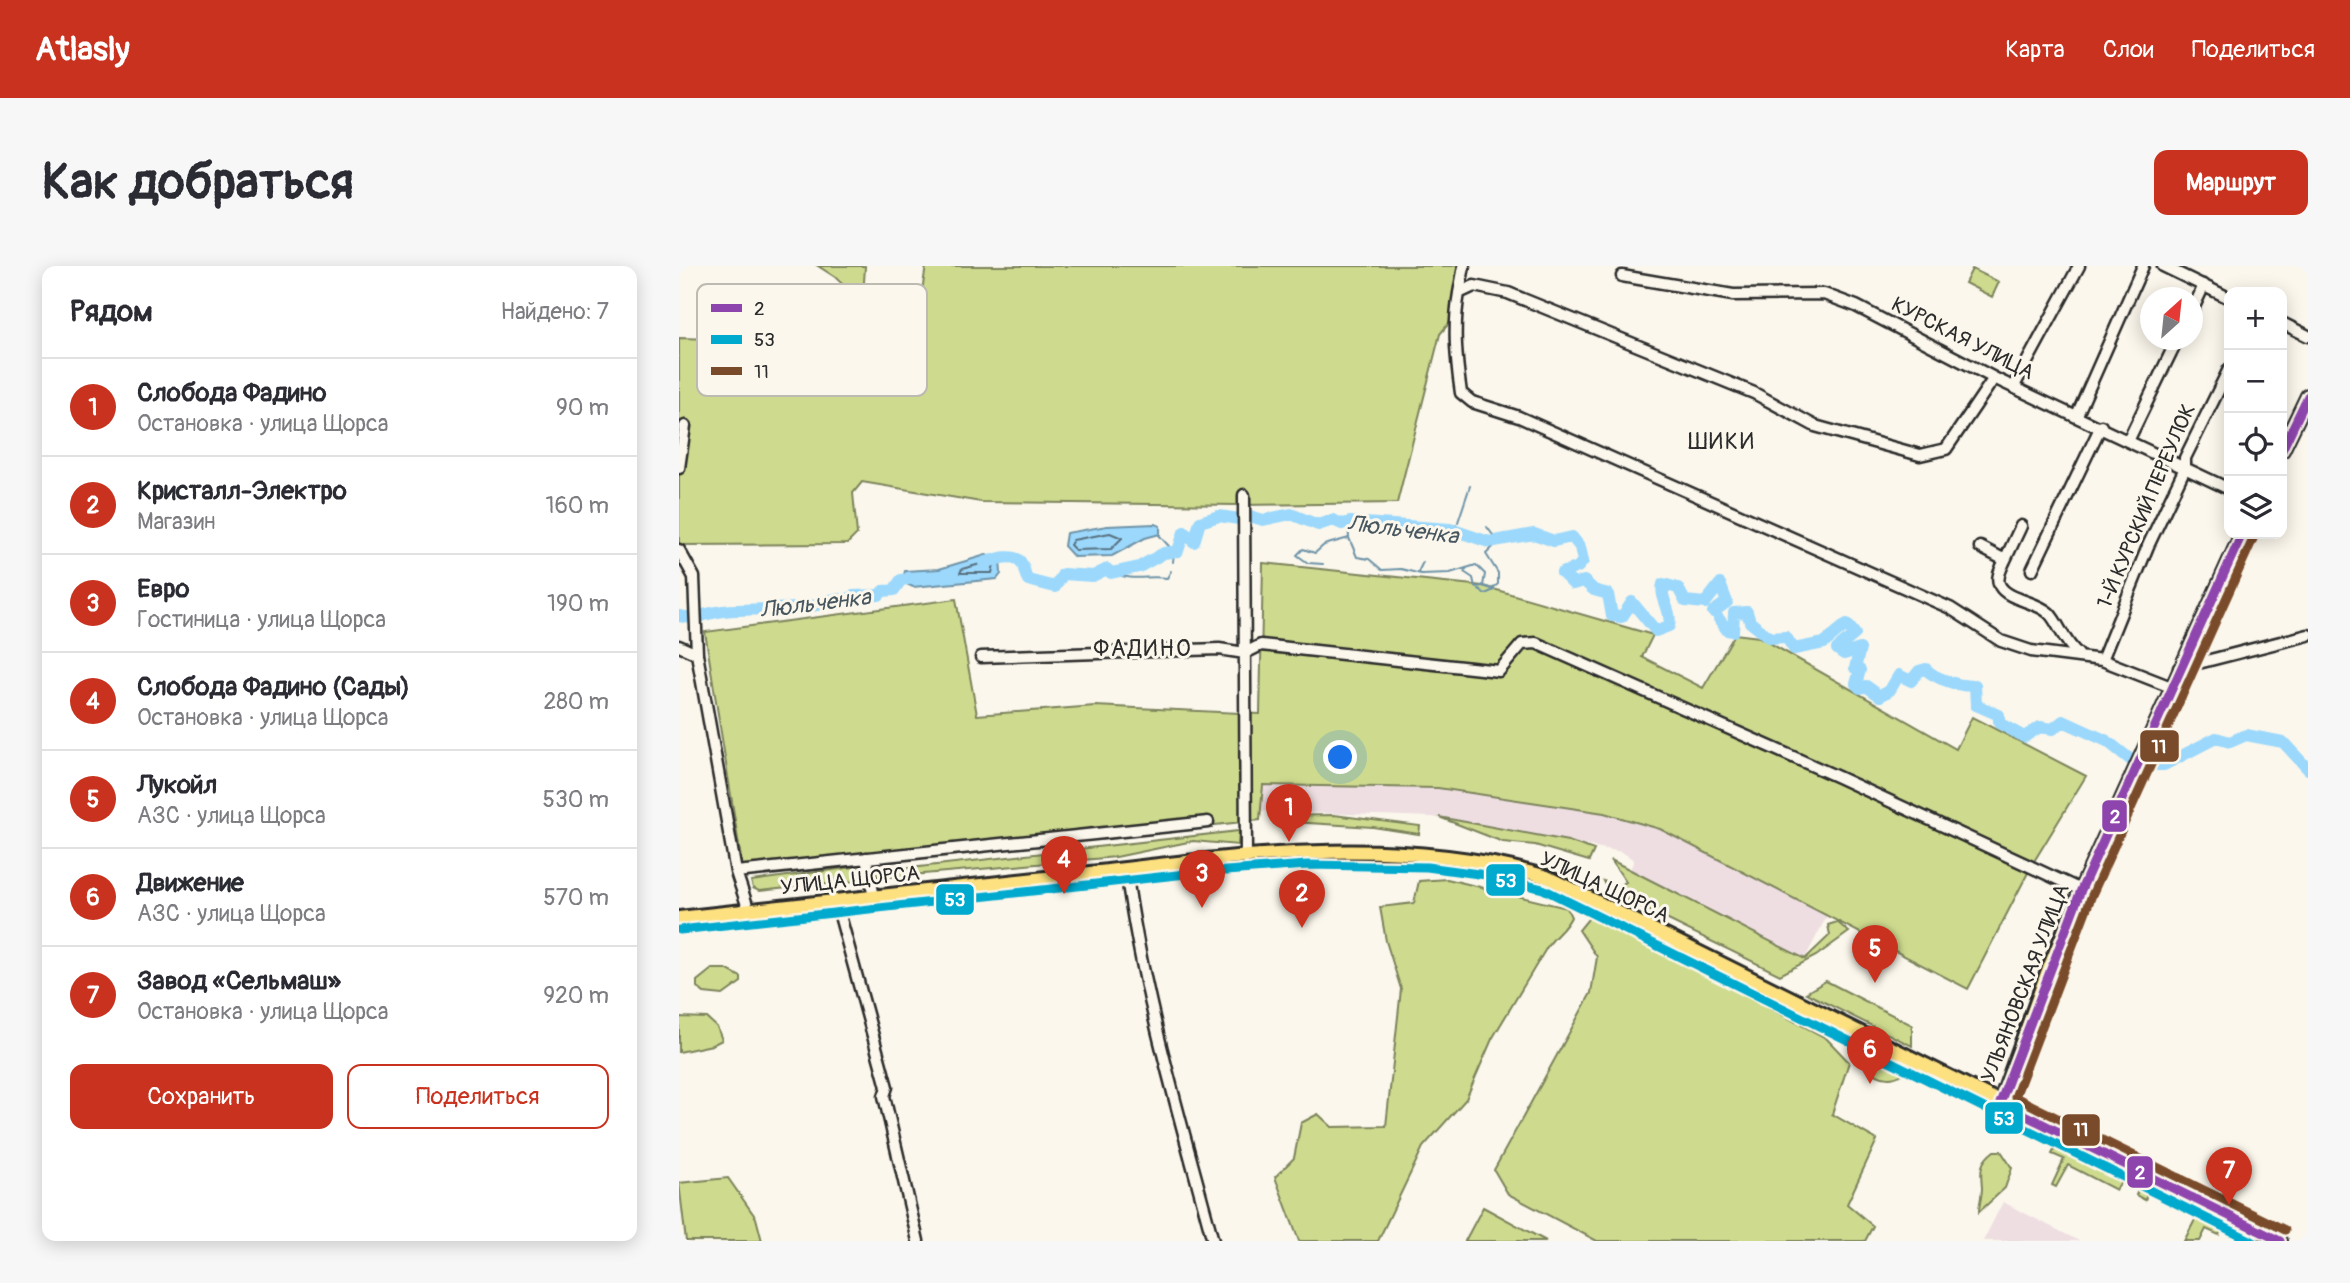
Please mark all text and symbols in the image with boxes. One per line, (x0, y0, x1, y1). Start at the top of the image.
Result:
text: Atlasly (35, 29, 130, 70)
text: Карта (2005, 35, 2065, 64)
text: Слои (2103, 35, 2154, 64)
text: Поделиться (2192, 35, 2315, 64)
button: Маршрут (2154, 150, 2308, 215)
text: Как добраться (42, 152, 354, 213)
legend (697, 284, 927, 396)
north arrow (2140, 287, 2203, 350)
map controls (2224, 287, 2287, 539)
button: + (2224, 287, 2287, 350)
street label: КУРСКАЯ УЛИЦА (1887, 291, 2039, 386)
text: Рядом (70, 293, 153, 330)
text: Найдено: 7 (500, 297, 609, 326)
text: 2 (754, 297, 765, 321)
text: 53 (754, 328, 775, 352)
button: − (2224, 350, 2287, 413)
text: 11 (754, 360, 769, 384)
text: Слобода Фадино (137, 377, 327, 409)
text: 1 (89, 393, 98, 422)
text: 90 m (556, 393, 609, 422)
street label: 1-Й КУРСКИЙ ПЕРЕУЛОК (2091, 400, 2202, 613)
text: Остановка · улица Щорса (137, 409, 388, 438)
button: locate (2224, 413, 2287, 476)
district label: ШИКИ (1688, 427, 1756, 456)
text: Кристалл-Электро (137, 475, 347, 507)
button: layers (2224, 476, 2287, 539)
text: 2 (87, 491, 99, 520)
text: 160 m (545, 491, 609, 520)
text: Магазин (137, 507, 216, 536)
water label: Люльченка (1346, 508, 1461, 551)
text: Евро (137, 573, 190, 605)
water label: Люльченка (758, 582, 873, 625)
text: 3 (87, 589, 99, 618)
text: 190 m (547, 589, 609, 618)
text: Гостиница · улица Щорса (137, 605, 386, 634)
district label: ФАДИНО (1093, 634, 1193, 663)
text: Слобода Фадино (Сады) (137, 671, 410, 703)
text: 4 (86, 687, 100, 716)
text: 280 m (543, 687, 609, 716)
text: Остановка · улица Щорса (137, 703, 388, 732)
line badge: 11 (2139, 729, 2180, 763)
text: 11 (2152, 735, 2166, 759)
your location (1323, 740, 1357, 774)
text: Лукойл (137, 769, 217, 801)
pin: 1 (1266, 784, 1312, 842)
text: 5 (87, 785, 99, 814)
text: 530 m (543, 785, 609, 814)
line badge: 2 (2101, 799, 2128, 833)
text: АЗС · улица Щорса (137, 801, 326, 830)
text: 2 (2110, 805, 2121, 829)
pin: 4 (1041, 836, 1087, 894)
street label: УЛИЦА ЩОРСА (1536, 846, 1674, 929)
pin: 3 (1179, 850, 1225, 908)
street label: УЛИЦА ЩОРСА (779, 860, 921, 901)
line badge: 53 (1485, 863, 1526, 897)
text: Движение (137, 867, 244, 899)
text: 53 (1496, 869, 1516, 893)
pin: 2 (1279, 870, 1325, 928)
street label: УЛЬЯНОВСКАЯ УЛИЦА (1975, 880, 2076, 1086)
text: 6 (86, 883, 100, 912)
text: 570 m (543, 883, 609, 912)
line badge: 53 (935, 883, 975, 916)
text: 53 (945, 888, 965, 912)
text: АЗС · улица Щорса (137, 899, 326, 928)
pin: 5 (1852, 925, 1898, 983)
text: Завод «Сельмаш» (137, 965, 341, 997)
text: 7 (87, 981, 99, 1010)
text: 920 m (543, 981, 609, 1010)
text: Остановка · улица Щорса (137, 997, 388, 1026)
pin: 6 (1847, 1026, 1893, 1084)
button: Сохранить (70, 1064, 333, 1129)
button: Поделиться (347, 1064, 609, 1129)
line badge: 53 (1984, 1101, 2024, 1135)
text: 53 (1994, 1107, 2014, 1131)
line badge: 11 (2061, 1113, 2101, 1147)
text: 11 (2074, 1118, 2088, 1142)
pin: 7 (2206, 1147, 2252, 1205)
line badge: 2 (2126, 1155, 2154, 1189)
text: 2 (2135, 1161, 2146, 1185)

